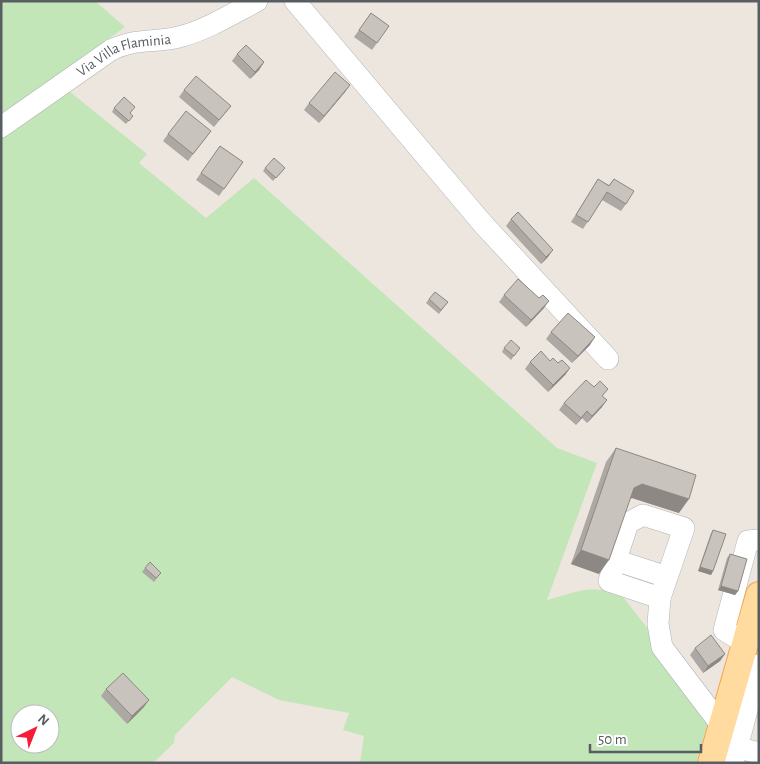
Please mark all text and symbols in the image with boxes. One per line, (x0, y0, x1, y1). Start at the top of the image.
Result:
street label: Via Villa Flaminia (74, 32, 172, 80)
north arrow (10, 704, 60, 754)
text: N (35, 712, 52, 729)
scale bar (590, 722, 701, 754)
text: 50 m (598, 732, 627, 747)

